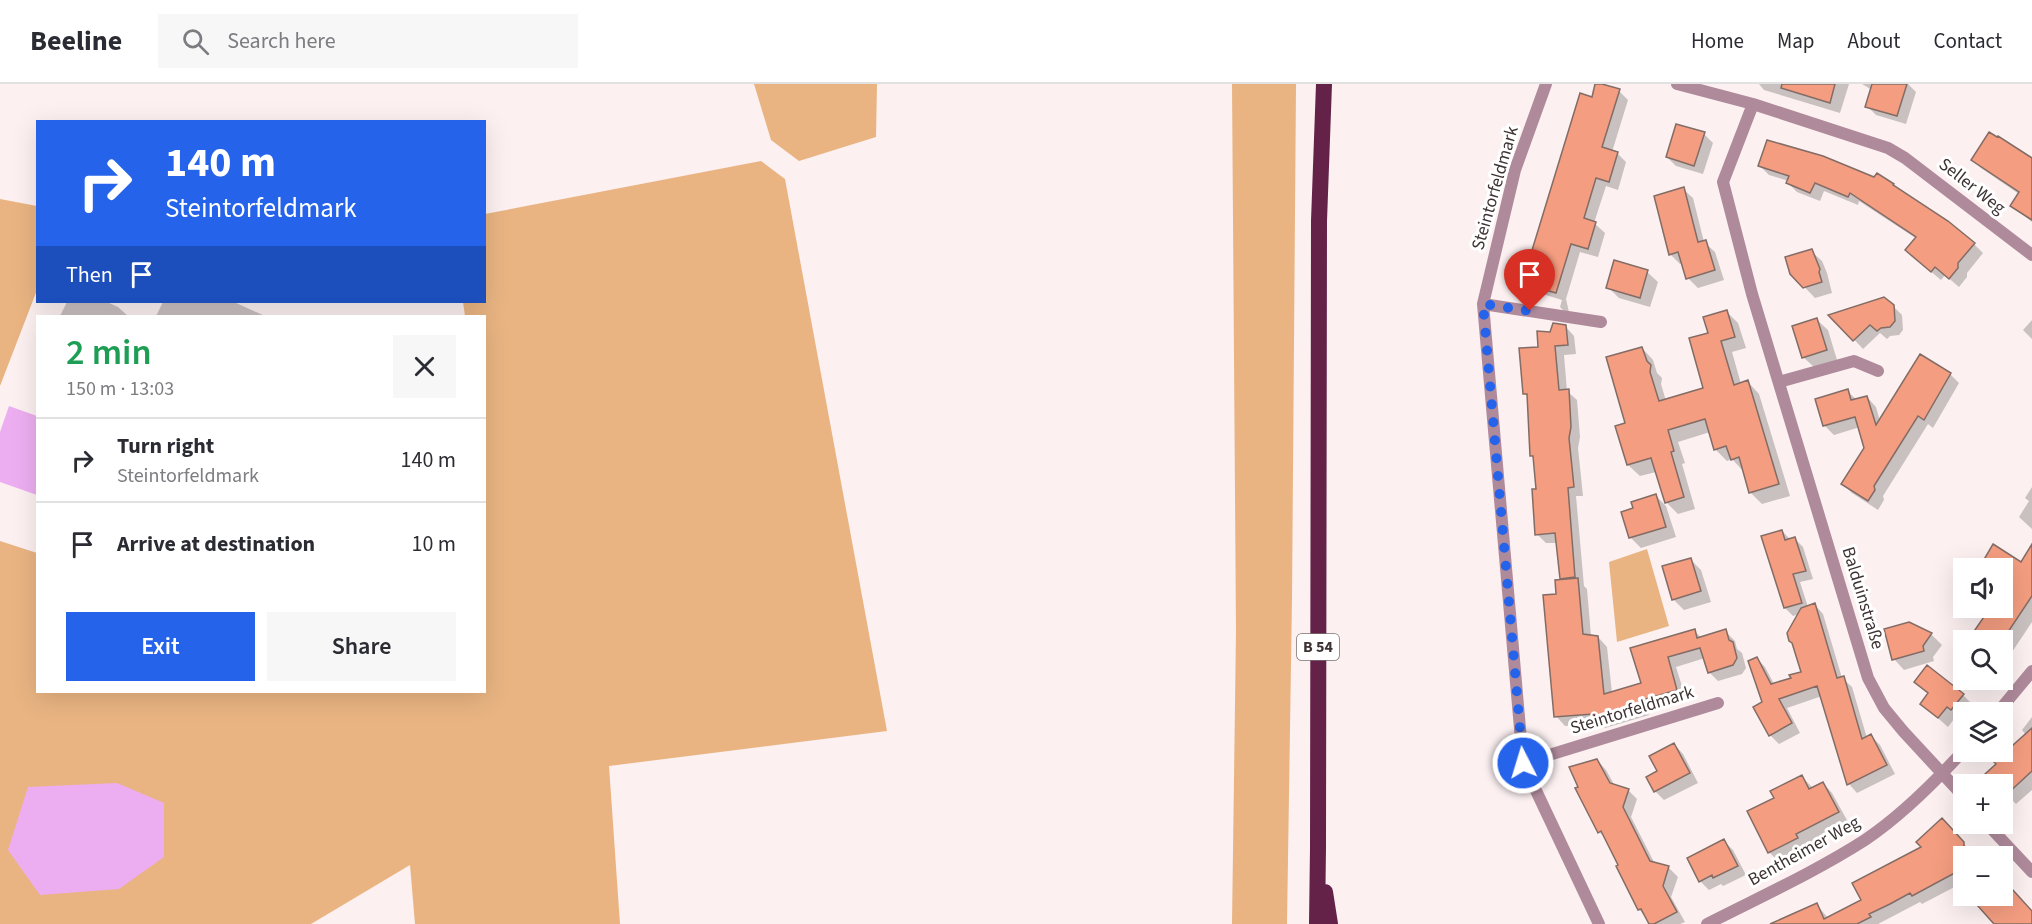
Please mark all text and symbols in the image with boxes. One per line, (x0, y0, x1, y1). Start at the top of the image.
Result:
search box (158, 14, 578, 68)
text: Beeline (30, 21, 122, 61)
icon: search (179, 25, 212, 58)
text: Search here (227, 25, 336, 57)
text: Home (1691, 26, 1744, 56)
text: Map (1777, 26, 1815, 56)
text: About (1848, 26, 1900, 56)
text: Contact (1933, 26, 2002, 56)
street label: Steintorfeldmark (1465, 123, 1525, 253)
text: 140 m (165, 133, 276, 193)
icon: right (66, 144, 144, 222)
street label: Seller Weg (1933, 152, 2011, 220)
text: Steintorfeldmark (165, 189, 357, 228)
pin (1504, 249, 1555, 311)
icon: arrive (125, 258, 158, 291)
icon: arrive (1513, 258, 1546, 291)
text: Then (66, 259, 113, 291)
text: 2 min (66, 327, 152, 378)
button: close (393, 335, 456, 398)
text: 150 m · 13:03 (66, 375, 174, 403)
text: Turn right (117, 430, 214, 462)
icon: right (66, 444, 99, 477)
text: 140 m (401, 444, 456, 476)
text: Steintorfeldmark (117, 462, 259, 490)
icon: arrive (66, 528, 99, 561)
text: Arrive at destination (117, 528, 315, 560)
text: 10 m (411, 528, 456, 560)
street label: Balduinstraße (1836, 544, 1890, 652)
map controls (1953, 558, 2013, 906)
button: sound (1953, 558, 2013, 618)
button: Exit (66, 612, 255, 681)
button: Share (267, 612, 456, 681)
button: search (1953, 630, 2013, 690)
road number: B 54 (1297, 634, 1339, 660)
street label: Steintorfeldmark (1567, 679, 1697, 741)
button: layers (1953, 702, 2013, 762)
position arrow (1491, 731, 1555, 795)
button: + (1953, 774, 2013, 834)
street label: Bentheimer Weg (1744, 810, 1864, 892)
button: − (1953, 846, 2013, 906)

